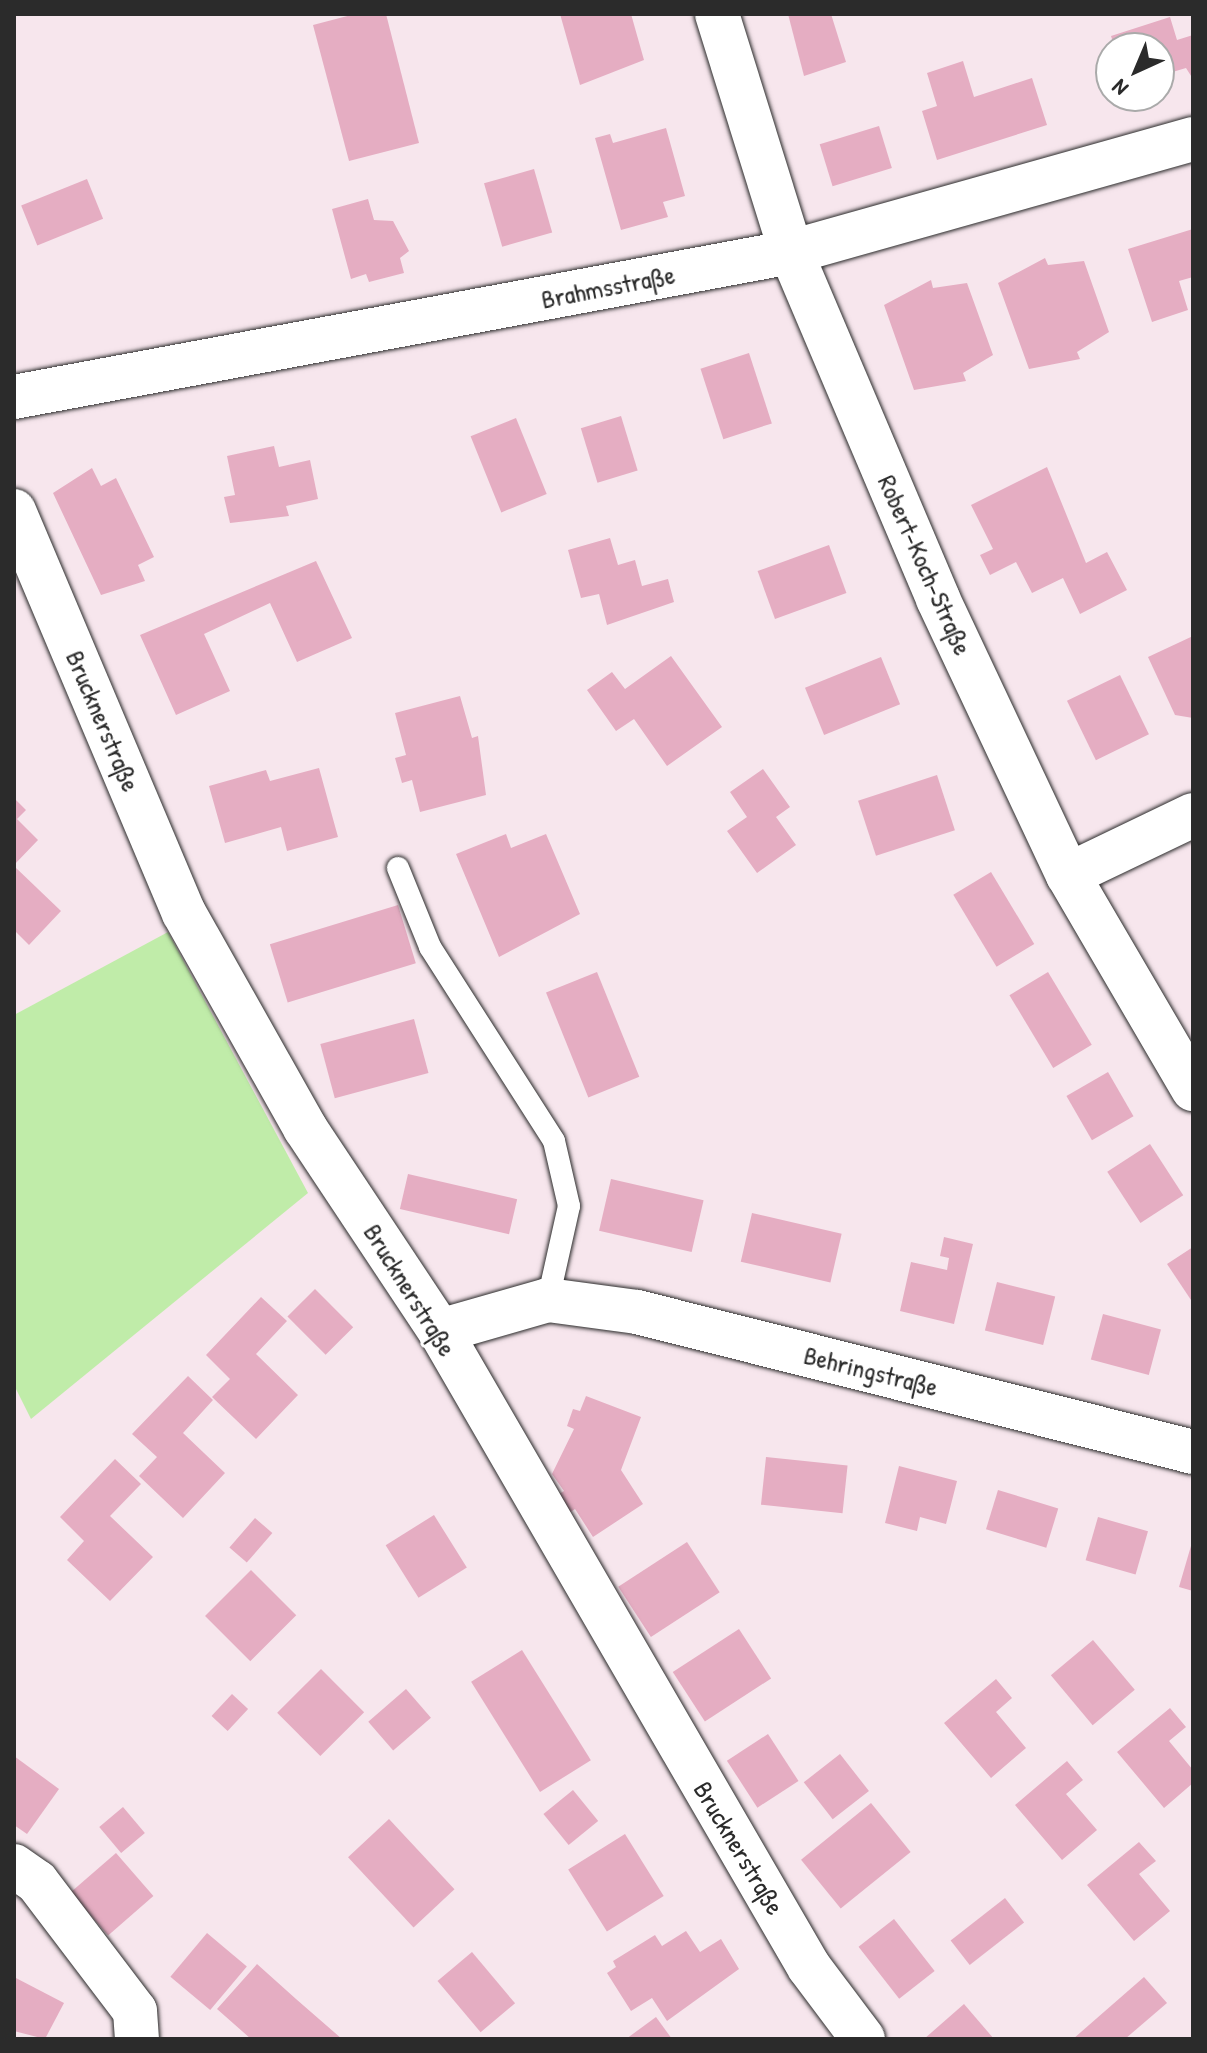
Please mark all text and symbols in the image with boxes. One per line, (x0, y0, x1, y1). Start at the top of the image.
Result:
north arrow (1095, 32, 1175, 112)
text: N (1105, 73, 1134, 103)
street label: Brahmsstraße (539, 259, 677, 315)
street label: Robert-Koch-Straße (871, 470, 979, 660)
street label: Brucknerstraße (59, 646, 147, 796)
street label: Brucknerstraße (357, 1218, 463, 1362)
street label: Behringstraße (801, 1339, 941, 1403)
street label: Brucknerstraße (687, 1776, 791, 1920)

